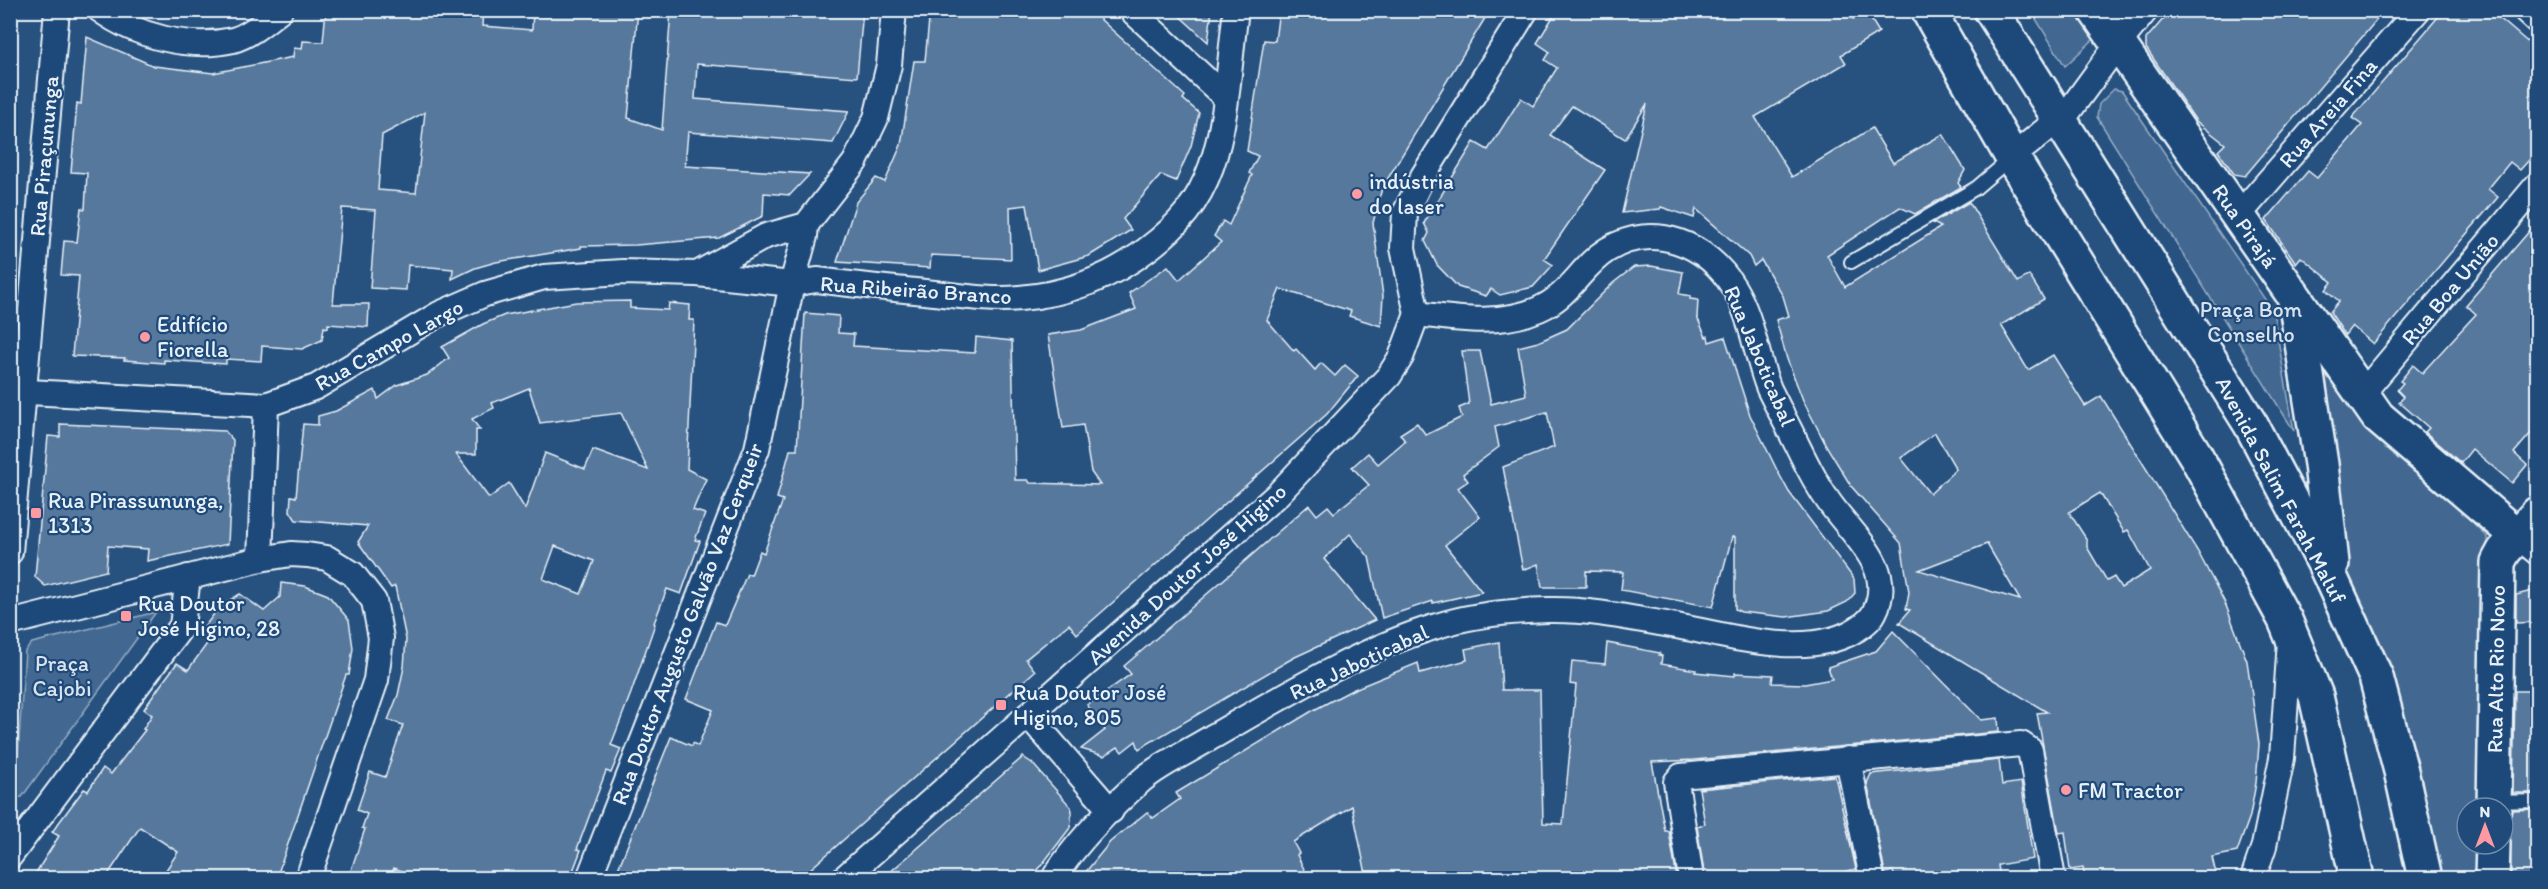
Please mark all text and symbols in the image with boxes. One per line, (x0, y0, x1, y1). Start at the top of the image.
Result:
street label: Rua Areia Fina (2273, 52, 2383, 173)
street label: Rua Piraçununga (24, 74, 65, 237)
place label: indústria do laser (1369, 168, 1454, 220)
street label: Rua Pirajá (2206, 179, 2284, 274)
marker: indústria do laser (1350, 187, 1364, 201)
street label: Rua Boa União (2395, 227, 2505, 351)
street label: Rua Ribeirão Branco (819, 270, 1013, 310)
street label: Rua Jaboticabal (1718, 282, 1802, 430)
street label: Rua Campo Largo (310, 293, 468, 397)
park label: Praça Bom Conselho (2200, 296, 2303, 348)
place label: Edifício Fiorella (157, 311, 229, 363)
marker: Edifício Fiorella (138, 330, 152, 344)
street label: Avenida Salim Farah Maluf (2210, 372, 2353, 609)
street label: Rua Doutor Augusto Galvão Vaz Cerqueir (605, 438, 769, 809)
street label: Avenida Doutor José Higino (1082, 478, 1292, 670)
place label: Rua Pirassununga, 1313 (48, 487, 224, 539)
marker: Rua Pirassununga, 1313 (29, 506, 43, 520)
street label: Rua Alto Rio Novo (2481, 585, 2511, 753)
place label: Rua Doutor José Higino, 28 (138, 590, 280, 642)
marker: Rua Doutor José Higino, 28 (119, 609, 133, 623)
street label: Rua Jaboticabal (1285, 618, 1433, 706)
park label: Praça Cajobi (32, 650, 92, 702)
place label: Rua Doutor José Higino, 805 (1013, 679, 1167, 731)
marker: Rua Doutor José Higino, 805 (994, 698, 1008, 712)
place label: FM Tractor (2078, 777, 2183, 804)
marker: FM Tractor (2059, 783, 2073, 797)
north arrow (2455, 796, 2515, 856)
text: N (2480, 802, 2490, 821)

